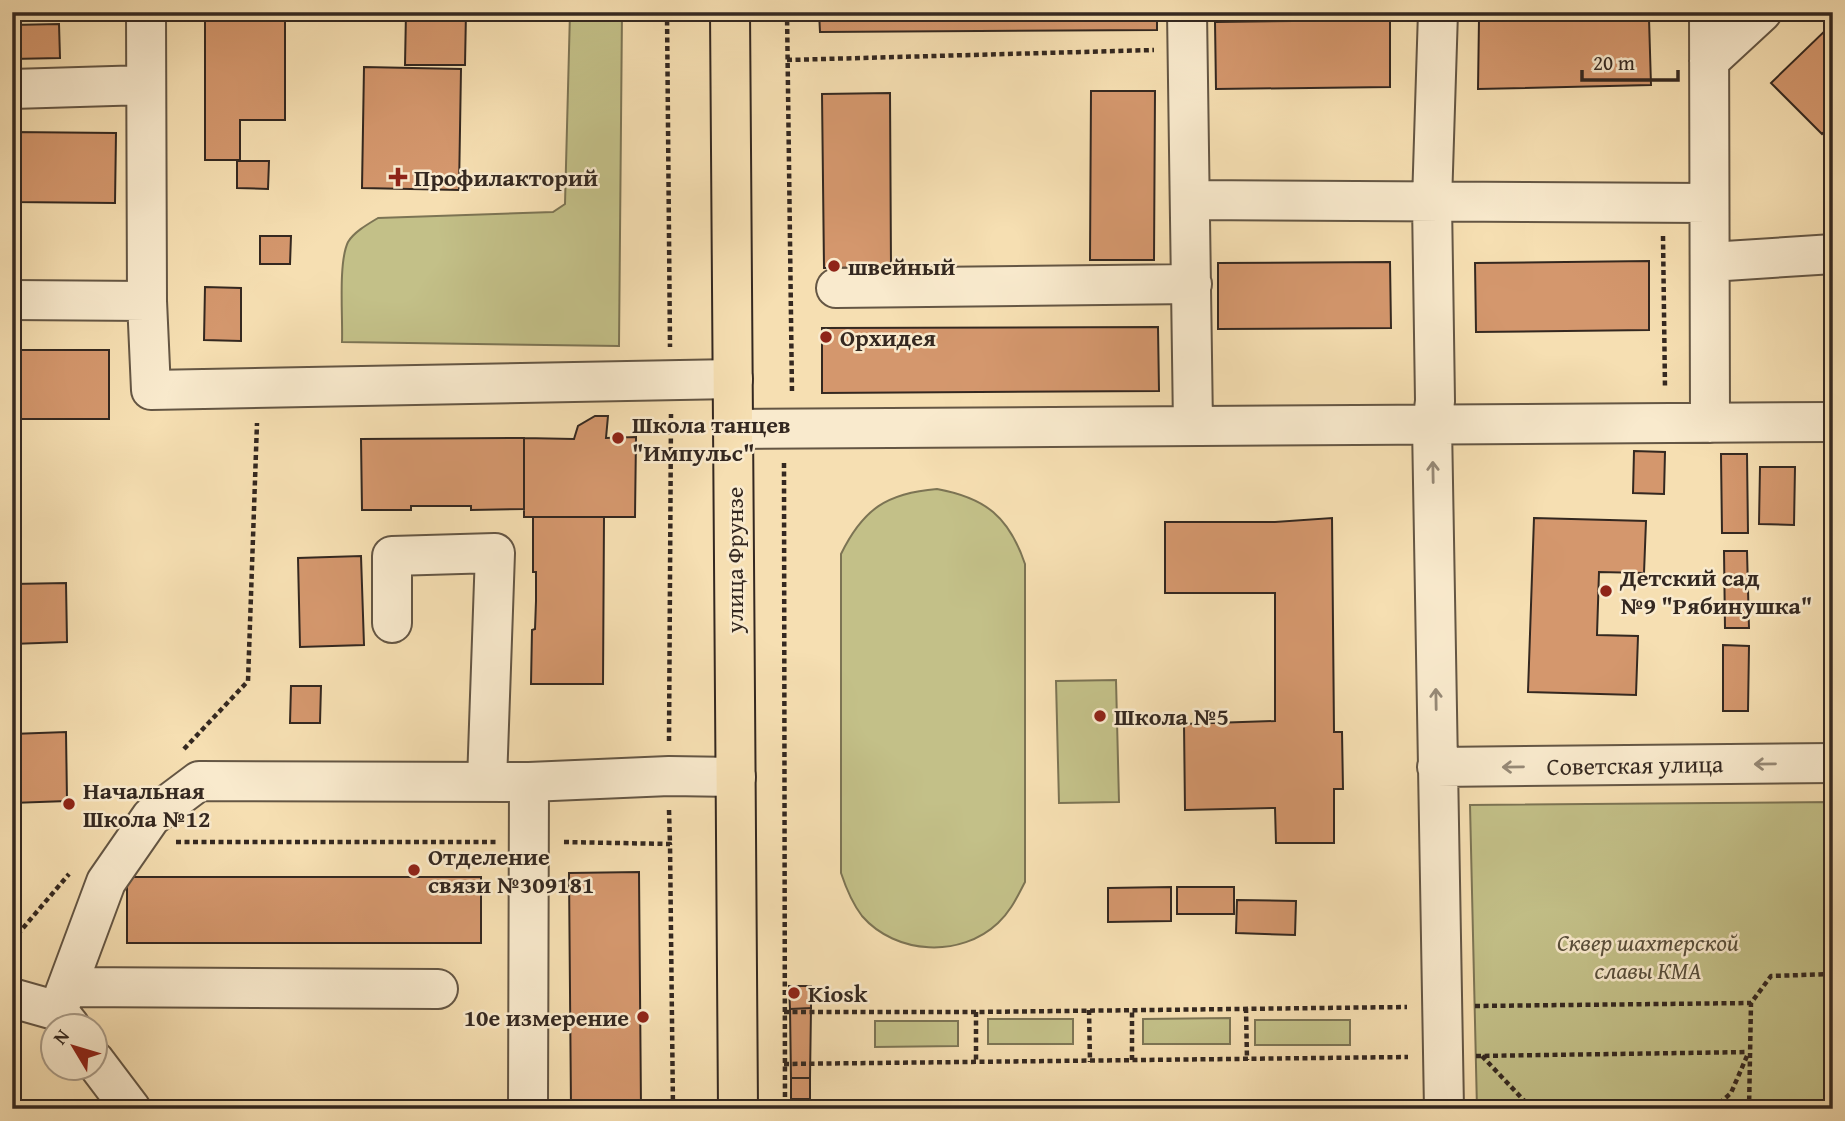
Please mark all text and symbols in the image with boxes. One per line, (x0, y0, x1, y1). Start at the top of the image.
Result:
scale bar (1582, 38, 1679, 82)
text: 20 m (1593, 47, 1635, 78)
place label: Профилакторий (414, 160, 598, 195)
marker: Профилакторий (388, 167, 408, 187)
place label: швейный (848, 249, 955, 284)
marker: швейный (826, 258, 842, 274)
place label: Орхидея (840, 320, 936, 355)
marker: Орхидея (818, 329, 834, 345)
place label: Школа танцев "Импульс" (632, 407, 791, 470)
marker: Школа танцев "Импульс" (610, 430, 626, 446)
one-way arrow (1426, 461, 1440, 484)
street label: улица Фрунзе (717, 487, 752, 634)
place label: Детский сад №9 "Рябинушка" (1619, 560, 1812, 623)
marker: Детский сад №9 "Рябинушка" (1598, 583, 1614, 599)
one-way arrow (1429, 688, 1442, 711)
place label: Школа №5 (1114, 699, 1229, 734)
marker: Школа №5 (1092, 708, 1108, 724)
street label: Советская улица (1546, 746, 1724, 784)
one-way arrow (1753, 757, 1776, 771)
one-way arrow (1501, 760, 1524, 773)
place label: Начальная Школа №12 (83, 773, 211, 836)
marker: Начальная Школа №12 (61, 796, 77, 812)
place label: Отделение связи №309181 (428, 839, 594, 902)
marker: Отделение связи №309181 (406, 862, 422, 878)
park label: Сквер шахтерской славы КМА (1557, 925, 1739, 988)
place label: Kiosk (808, 976, 868, 1011)
marker: Kiosk (786, 985, 802, 1001)
place label: 10е измерение (464, 1000, 629, 1035)
marker: 10е измерение (635, 1009, 651, 1025)
north arrow (38, 1012, 108, 1082)
text: N (46, 1023, 76, 1050)

